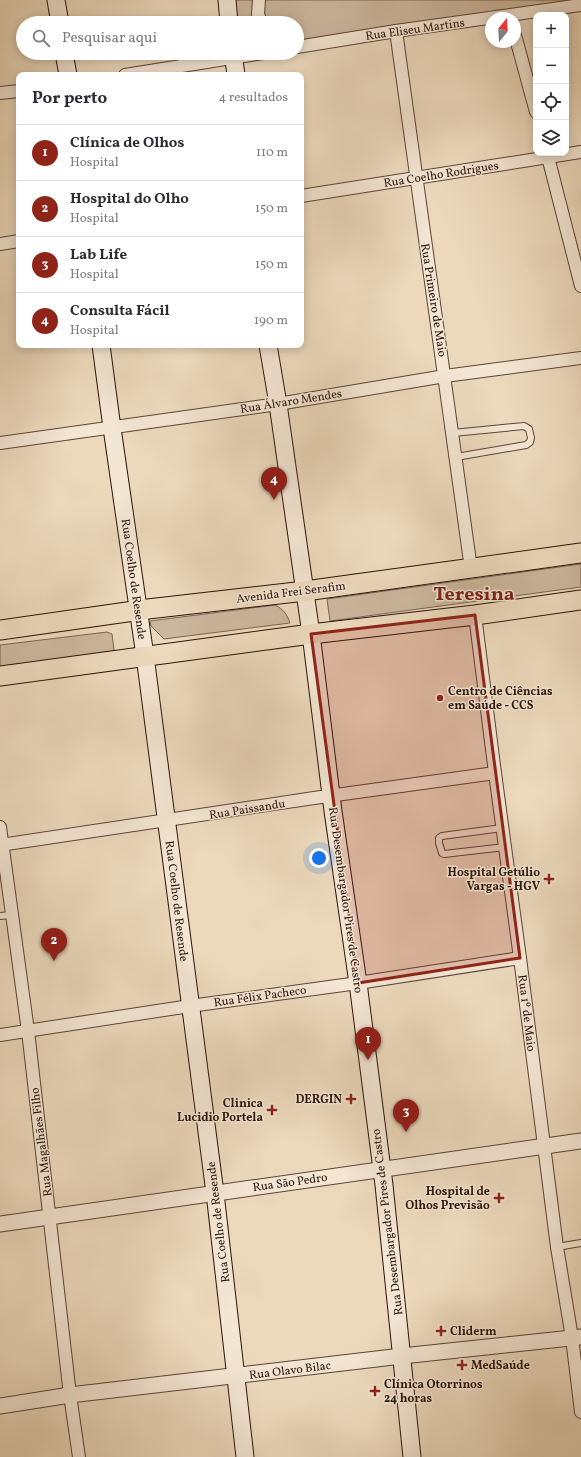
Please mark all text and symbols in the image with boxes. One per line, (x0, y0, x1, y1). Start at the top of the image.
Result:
north arrow (485, 12, 521, 48)
map controls (533, 12, 569, 156)
button: + (533, 12, 569, 48)
street label: Rua Eliseu Martins (364, 15, 466, 45)
search box (16, 16, 304, 60)
icon: search (30, 27, 52, 49)
text: Pesquisar aqui (62, 28, 157, 49)
button: − (533, 48, 569, 84)
button: locate (533, 84, 569, 120)
text: Por perto (32, 87, 107, 110)
text: 4 resultados (218, 89, 288, 107)
button: layers (533, 120, 569, 156)
text: Clínica de Olhos (70, 133, 184, 154)
text: 1 (42, 144, 48, 162)
text: 110 m (256, 144, 288, 162)
text: Hospital (70, 154, 119, 172)
street label: Rua Coelho Rodrigues (382, 158, 500, 192)
text: Hospital do Olho (70, 189, 189, 210)
text: 2 (42, 200, 48, 218)
text: 150 m (255, 200, 288, 218)
text: Hospital (70, 210, 119, 228)
street label: Rua Primeiro de Maio (416, 242, 450, 358)
text: Lab Life (70, 245, 127, 266)
text: 3 (42, 256, 48, 274)
text: 150 m (255, 256, 288, 274)
text: Hospital (70, 266, 119, 284)
text: Consulta Fácil (70, 301, 170, 322)
text: 4 (41, 312, 49, 330)
text: 190 m (254, 312, 288, 330)
text: Hospital (70, 322, 119, 340)
street label: Rua Álvaro Mendes (239, 385, 343, 418)
pin: 4 (261, 467, 287, 500)
street label: Rua Coelho de Resende (117, 518, 149, 641)
street label: Avenida Frei Serafim (235, 578, 347, 608)
district label: Teresina (433, 581, 515, 609)
place label: Centro de Ciências em Saúde - CCS (448, 684, 553, 714)
marker: Centro de Ciências em Saúde - CCS (435, 693, 445, 703)
street label: Rua Paissandu (208, 796, 287, 824)
street label: Rua Desembargador Pires de Castro (324, 806, 366, 994)
street label: Rua Coelho de Resende (161, 840, 191, 963)
your location (309, 848, 329, 868)
place label: Hospital Getúlio Vargas - HGV (448, 865, 541, 895)
marker: Hospital Getúlio Vargas - HGV (543, 873, 555, 885)
pin: 2 (41, 928, 67, 961)
street label: Rua 1º de Maio (513, 974, 539, 1053)
street label: Rua Félix Pacheco (213, 983, 308, 1011)
pin: 1 (355, 1027, 381, 1060)
street label: Rua Magalhães Filho (27, 1086, 57, 1197)
place label: DERGIN (295, 1092, 342, 1108)
marker: DERGIN (345, 1093, 357, 1105)
place label: Clinica Lucidio Portela (177, 1096, 263, 1126)
pin: 3 (393, 1099, 419, 1132)
marker: Clinica Lucidio Portela (266, 1104, 278, 1116)
street label: Rua Desembargador Pires de Castro (369, 1128, 407, 1316)
street label: Rua Coelho de Resende (204, 1160, 234, 1283)
street label: Rua São Pedro (252, 1170, 329, 1196)
place label: Hospital de Olhos Previsão (405, 1184, 490, 1214)
marker: Hospital de Olhos Previsão (493, 1192, 505, 1204)
place label: Cliderm (450, 1324, 497, 1340)
marker: Cliderm (435, 1325, 447, 1337)
street label: Rua Olavo Bilac (248, 1358, 332, 1384)
place label: MedSaúde (471, 1358, 530, 1374)
marker: MedSaúde (456, 1359, 468, 1371)
place label: Clínica Otorrinos 24 horas (384, 1377, 483, 1407)
marker: Clínica Otorrinos 24 horas (369, 1385, 381, 1397)

